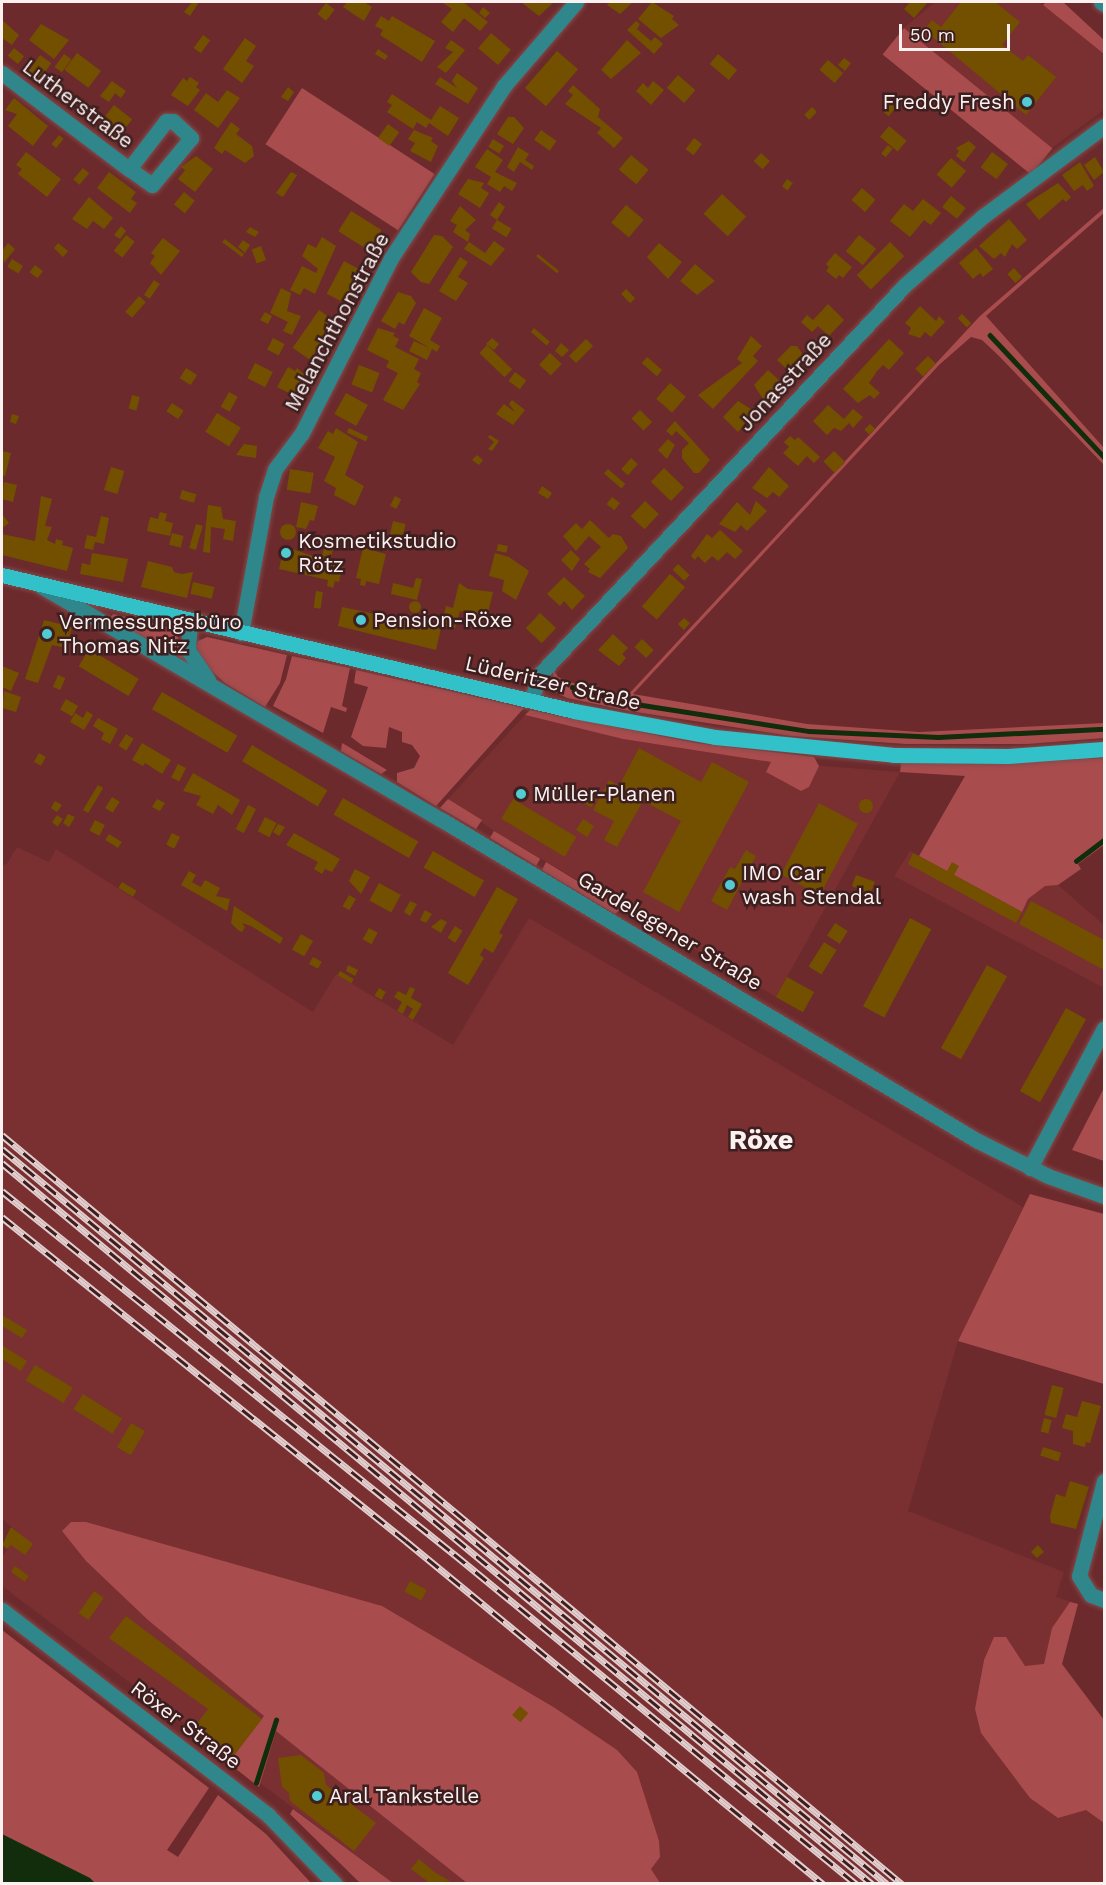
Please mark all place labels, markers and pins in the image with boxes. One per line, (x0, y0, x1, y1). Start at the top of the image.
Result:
place label: Freddy Fresh (882, 89, 1015, 115)
marker: Freddy Fresh (1020, 95, 1034, 109)
place label: Kosmetikstudio Rötz (298, 528, 457, 578)
marker: Kosmetikstudio Rötz (279, 546, 293, 560)
place label: Pension-Röxe (373, 607, 512, 633)
place label: Vermessungsbüro Thomas Nitz (59, 609, 242, 659)
marker: Pension-Röxe (354, 613, 368, 627)
marker: Vermessungsbüro Thomas Nitz (40, 627, 54, 641)
place label: Müller-Planen (533, 781, 676, 807)
marker: Müller-Planen (514, 787, 528, 801)
place label: IMO Car wash Stendal (742, 860, 881, 910)
marker: IMO Car wash Stendal (723, 878, 737, 892)
place label: Aral Tankstelle (329, 1783, 481, 1809)
marker: Aral Tankstelle (310, 1789, 324, 1803)

